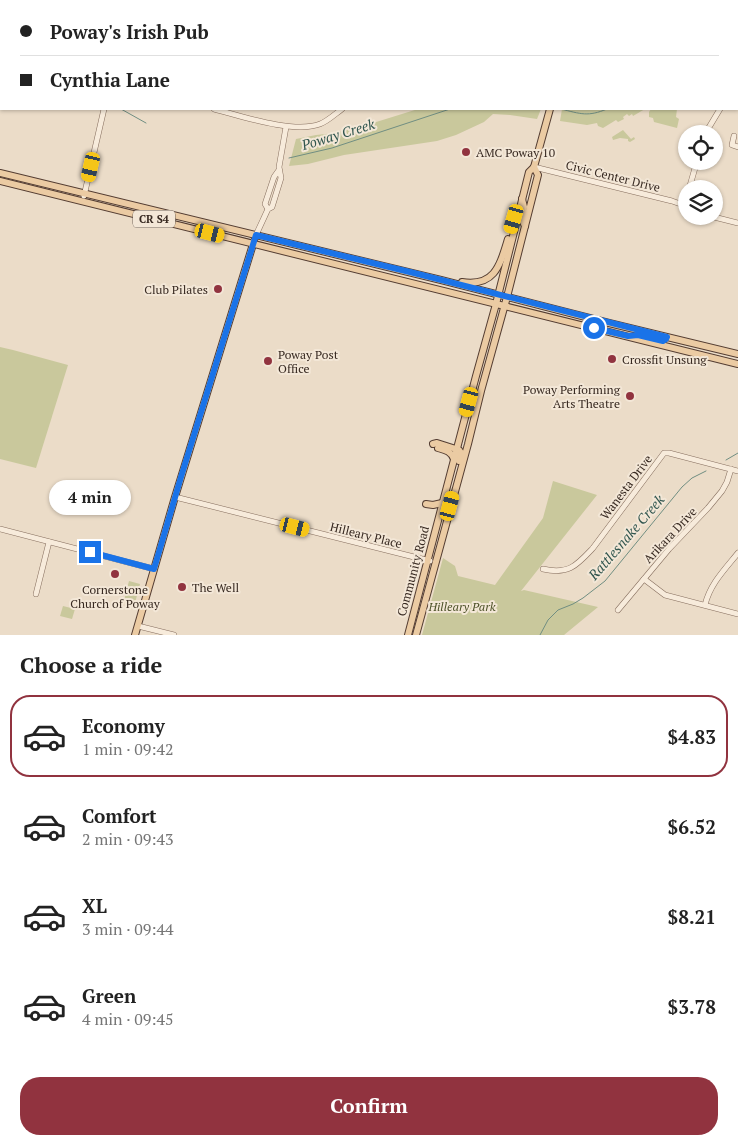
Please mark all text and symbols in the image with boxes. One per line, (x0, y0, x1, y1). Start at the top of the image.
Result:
text: Poway's Irish Pub (50, 19, 209, 44)
text: Cynthia Lane (50, 67, 170, 92)
water label: Poway Creek (298, 114, 377, 154)
map controls (678, 125, 723, 225)
button: locate (678, 125, 723, 170)
place label: AMC Poway 10 (476, 145, 555, 160)
marker: AMC Poway 10 (460, 146, 472, 158)
car (80, 151, 101, 183)
street label: Civic Center Drive (564, 157, 662, 195)
button: layers (678, 180, 723, 225)
car (502, 203, 525, 235)
road number: CR S4 (133, 210, 175, 228)
car (193, 222, 226, 244)
place label: Club Pilates (144, 282, 208, 297)
marker: Club Pilates (212, 283, 224, 295)
route start (583, 317, 605, 339)
place label: Poway Post Office (278, 347, 339, 376)
place label: Crossfit Unsung (622, 352, 707, 367)
marker: Crossfit Unsung (606, 353, 618, 365)
marker: Poway Post Office (262, 355, 274, 367)
place label: Poway Performing Arts Theatre (523, 382, 621, 411)
car (457, 386, 480, 418)
marker: Poway Performing Arts Theatre (624, 390, 636, 402)
street label: Wanesta Drive (597, 452, 655, 522)
callout: 4 min (49, 480, 131, 514)
text: 4 min (68, 486, 112, 508)
car (438, 490, 461, 522)
water label: Rattlesnake Creek (583, 490, 668, 584)
street label: Arikara Drive (640, 504, 700, 566)
car (278, 516, 311, 538)
street label: Hilleary Place (328, 519, 404, 551)
street label: Community Road (394, 524, 432, 618)
route end (79, 541, 101, 563)
marker: Cornerstone Church of Poway (109, 568, 121, 580)
place label: The Well (192, 580, 240, 595)
marker: The Well (176, 581, 188, 593)
place label: Cornerstone Church of Poway (70, 582, 161, 611)
park label: Hilleary Park (427, 599, 496, 614)
text: Choose a ride (20, 650, 162, 679)
text: Economy (82, 713, 165, 738)
icon: car (22, 714, 67, 759)
text: $4.83 (667, 724, 716, 749)
text: 1 min · 09:42 (82, 738, 174, 760)
text: Comfort (82, 803, 157, 828)
icon: car (22, 804, 67, 849)
text: $6.52 (667, 814, 716, 839)
text: 2 min · 09:43 (82, 828, 174, 850)
text: XL (82, 893, 107, 918)
icon: car (22, 894, 67, 939)
text: $8.21 (667, 904, 716, 929)
text: 3 min · 09:44 (82, 918, 174, 940)
text: Green (82, 983, 136, 1008)
icon: car (22, 984, 67, 1029)
text: $3.78 (667, 994, 716, 1019)
text: 4 min · 09:45 (82, 1008, 174, 1030)
button: Confirm (20, 1077, 718, 1135)

